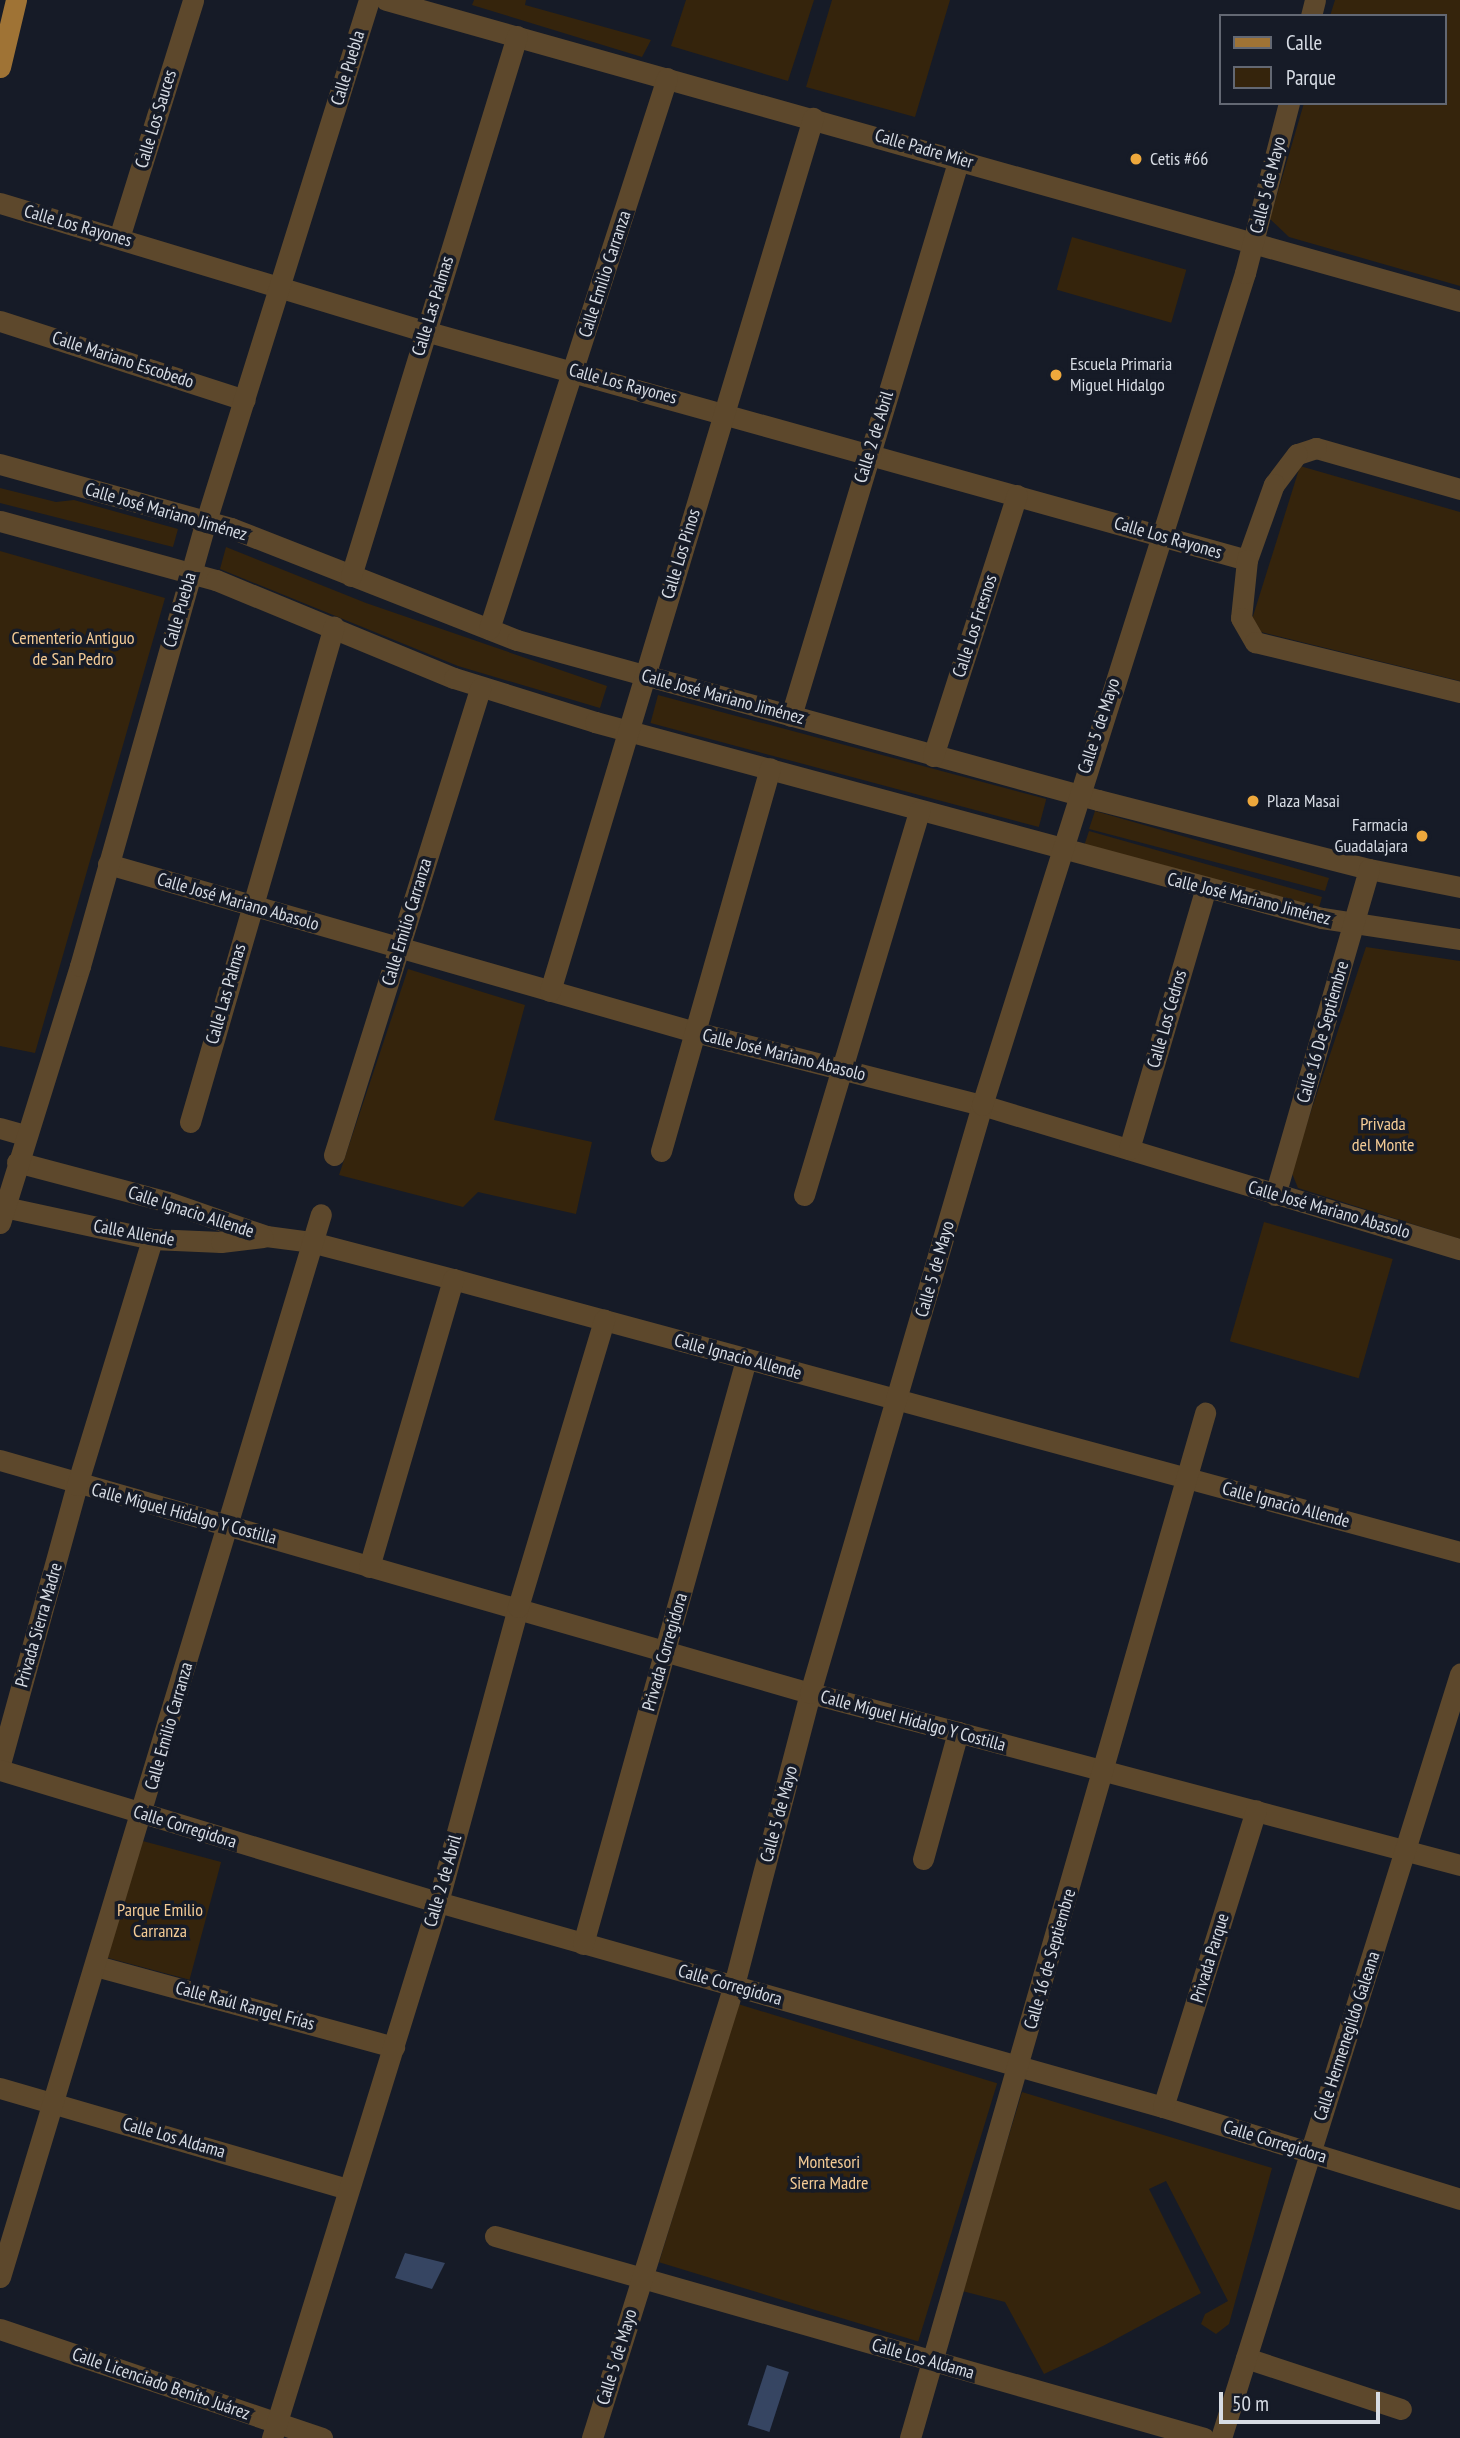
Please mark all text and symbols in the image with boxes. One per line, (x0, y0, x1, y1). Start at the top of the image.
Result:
legend (1218, 14, 1446, 105)
street label: Calle Puebla (326, 28, 370, 108)
text: Calle (1286, 29, 1322, 56)
text: Parque (1286, 64, 1336, 91)
street label: Calle Los Sauces (131, 67, 181, 171)
street label: Calle Padre Mier (872, 125, 976, 173)
street label: Calle 5 de Mayo (1246, 134, 1290, 236)
place label: Cetis #66 (1150, 148, 1208, 170)
marker: Cetis #66 (1128, 151, 1144, 167)
street label: Calle Los Rayones (22, 200, 134, 252)
street label: Calle Emilio Carranza (574, 208, 636, 340)
street label: Calle Las Palmas (408, 253, 458, 359)
street label: Calle Mariano Escobedo (50, 327, 196, 393)
place label: Escuela Primaria Miguel Hidalgo (1070, 354, 1172, 396)
street label: Calle Los Rayones (567, 359, 679, 409)
marker: Escuela Primaria Miguel Hidalgo (1048, 367, 1064, 383)
street label: Calle 2 de Abril (850, 388, 898, 486)
street label: Calle José Mariano Jiménez (82, 479, 250, 545)
street label: Calle Los Pinos (657, 506, 705, 602)
street label: Calle Los Rayones (1112, 512, 1224, 564)
street label: Calle Puebla (159, 570, 201, 650)
street label: Calle Los Fresnos (948, 572, 1002, 680)
park label: Cementerio Antiguo de San Pedro (11, 628, 135, 670)
street label: Calle José Mariano Jiménez (639, 665, 807, 729)
street label: Calle 5 de Mayo (1073, 676, 1125, 776)
place label: Plaza Masai (1267, 790, 1340, 812)
marker: Plaza Masai (1245, 793, 1261, 809)
place label: Farmacia Guadalajara (1335, 815, 1408, 858)
marker: Farmacia Guadalajara (1414, 828, 1430, 844)
street label: Calle Emilio Carranza (377, 856, 437, 988)
street label: Calle José Mariano Abasolo (154, 868, 322, 936)
street label: Calle José Mariano Jiménez (1165, 868, 1333, 930)
street label: Calle Las Palmas (201, 941, 251, 1047)
street label: Calle 16 De Septiembre (1292, 959, 1354, 1105)
street label: Calle Los Cedros (1143, 967, 1191, 1071)
street label: Calle José Mariano Abasolo (700, 1024, 868, 1086)
park label: Privada del Monte (1352, 1114, 1414, 1156)
street label: Calle José Mariano Abasolo (1245, 1176, 1413, 1244)
street label: Calle Ignacio Allende (125, 1181, 257, 1243)
street label: Calle Allende (92, 1215, 176, 1251)
street label: Calle 5 de Mayo (911, 1218, 959, 1320)
street label: Calle Ignacio Allende (672, 1330, 804, 1384)
street label: Calle Ignacio Allende (1220, 1478, 1352, 1532)
street label: Calle Miguel Hidalgo Y Costilla (89, 1479, 279, 1549)
street label: Privada Sierra Madre (11, 1560, 67, 1690)
street label: Privada Corregidora (638, 1591, 692, 1713)
street label: Calle Emilio Carranza (140, 1660, 198, 1792)
street label: Calle Miguel Hidalgo Y Costilla (818, 1686, 1008, 1756)
street label: Calle 5 de Mayo (756, 1763, 802, 1865)
street label: Calle Corregidora (131, 1801, 239, 1853)
street label: Calle 2 de Abril (420, 1832, 466, 1930)
street label: Calle 16 de Septiembre (1020, 1886, 1080, 2032)
park label: Parque Emilio Carranza (117, 1900, 203, 1942)
street label: Privada Parque (1186, 1911, 1234, 2005)
street label: Calle Hermenegildo Galeana (1309, 1949, 1385, 2123)
street label: Calle Corregidora (676, 1960, 784, 2010)
street label: Calle Raúl Rangel Frías (173, 1977, 317, 2035)
street label: Calle Los Aldama (120, 2113, 228, 2163)
street label: Calle Corregidora (1221, 2116, 1329, 2168)
park label: Montesori Sierra Madre (790, 2152, 868, 2194)
street label: Calle 5 de Mayo (592, 2306, 642, 2408)
street label: Calle Los Aldama (869, 2334, 977, 2384)
street label: Calle Licenciado Benito Juárez (69, 2343, 253, 2425)
scale bar (1222, 2378, 1383, 2422)
text: 50 m (1232, 2390, 1269, 2417)

